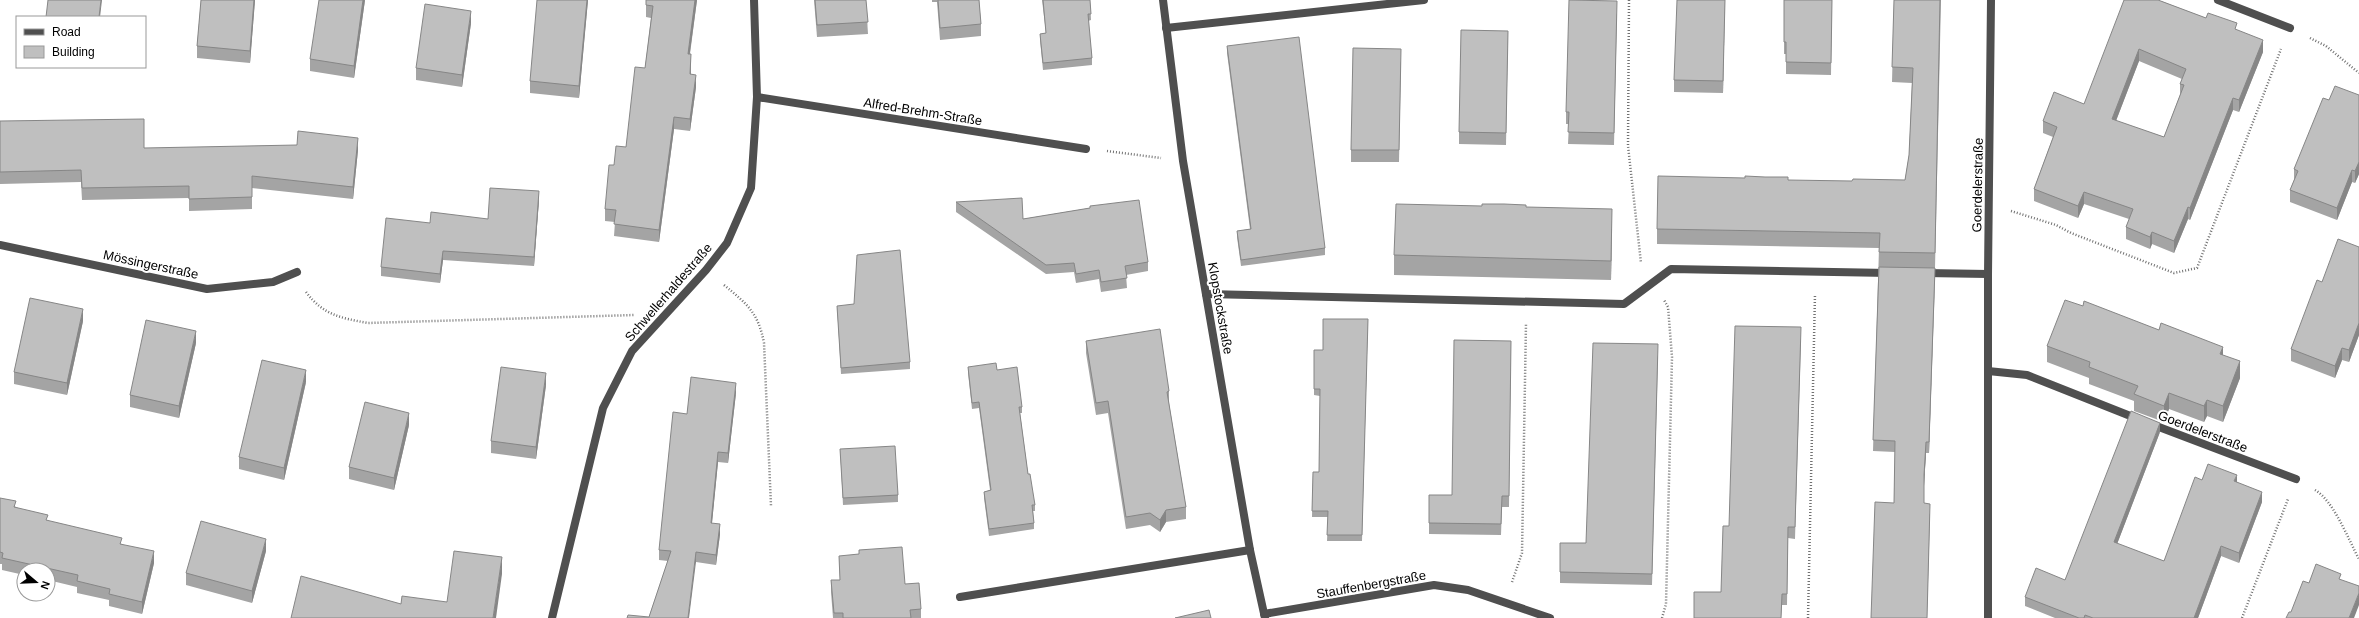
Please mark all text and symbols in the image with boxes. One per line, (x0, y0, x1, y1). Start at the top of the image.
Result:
legend (16, 16, 146, 68)
text: Road (52, 25, 81, 39)
text: Building (52, 45, 95, 59)
street label: Alfred-Brehm-Straße (863, 95, 983, 128)
street label: Goerdelerstraße (1969, 138, 1986, 232)
street label: Schwellerhaldestraße (622, 240, 715, 344)
street label: Mössingerstraße (102, 247, 200, 282)
street label: Klopstockstraße (1205, 261, 1236, 355)
street label: Goerdelerstraße (2156, 408, 2250, 455)
north arrow (16, 562, 56, 602)
street label: Stauffenbergstraße (1315, 567, 1427, 602)
text: N (38, 580, 52, 591)

